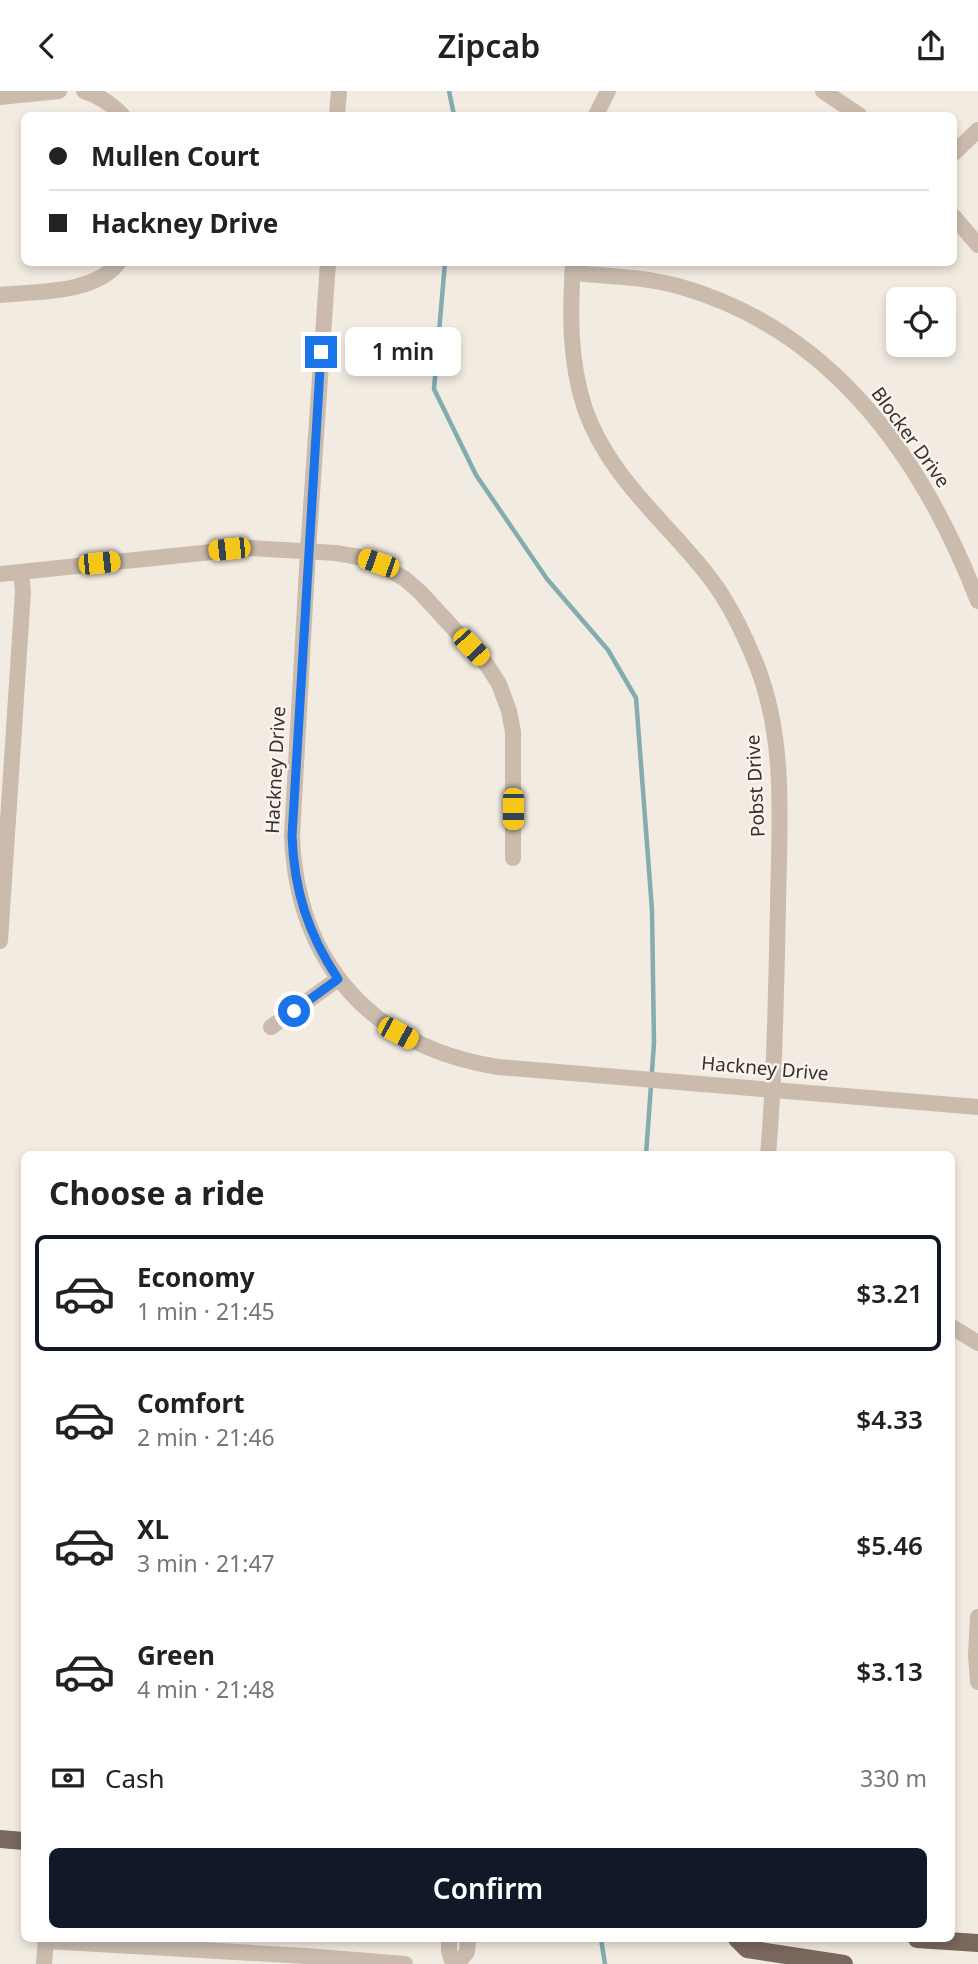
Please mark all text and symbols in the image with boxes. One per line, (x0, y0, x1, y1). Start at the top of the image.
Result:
text: Zipcab (438, 24, 540, 67)
icon: back (28, 27, 66, 65)
icon: share (912, 27, 950, 65)
text: Mullen Court (91, 138, 260, 174)
text: Hackney Drive (91, 205, 278, 241)
map controls (886, 287, 956, 357)
button: locate (886, 287, 956, 357)
callout: 1 min (346, 327, 461, 377)
text: 1 min (372, 335, 434, 367)
route end (305, 336, 337, 368)
street label: Blocker Drive (866, 381, 956, 493)
car (208, 536, 251, 562)
car (355, 546, 402, 580)
car (78, 550, 121, 576)
car (449, 624, 494, 670)
street label: Hackney Drive (259, 706, 291, 834)
street label: Pobst Drive (739, 734, 771, 838)
car (503, 788, 524, 830)
route start (278, 995, 310, 1027)
car (375, 1014, 422, 1052)
street label: Hackney Drive (700, 1049, 830, 1087)
text: Choose a ride (49, 1171, 265, 1214)
text: Economy (137, 1259, 255, 1295)
icon: car (53, 1262, 116, 1325)
text: $3.21 (856, 1275, 923, 1311)
text: 1 min · 21:45 (137, 1295, 275, 1327)
text: Comfort (137, 1385, 245, 1421)
icon: car (53, 1388, 116, 1451)
text: $4.33 (856, 1401, 923, 1437)
text: 2 min · 21:46 (137, 1421, 275, 1453)
text: XL (137, 1511, 169, 1547)
icon: car (53, 1514, 116, 1577)
text: $5.46 (856, 1527, 923, 1563)
text: 3 min · 21:47 (137, 1547, 275, 1579)
text: Green (137, 1637, 215, 1673)
icon: car (53, 1640, 116, 1703)
text: $3.13 (856, 1653, 923, 1689)
text: 4 min · 21:48 (137, 1673, 275, 1705)
icon: cash (49, 1759, 87, 1797)
text: Cash (105, 1760, 165, 1796)
text: 330 m (860, 1762, 927, 1794)
button: Confirm (49, 1848, 927, 1928)

